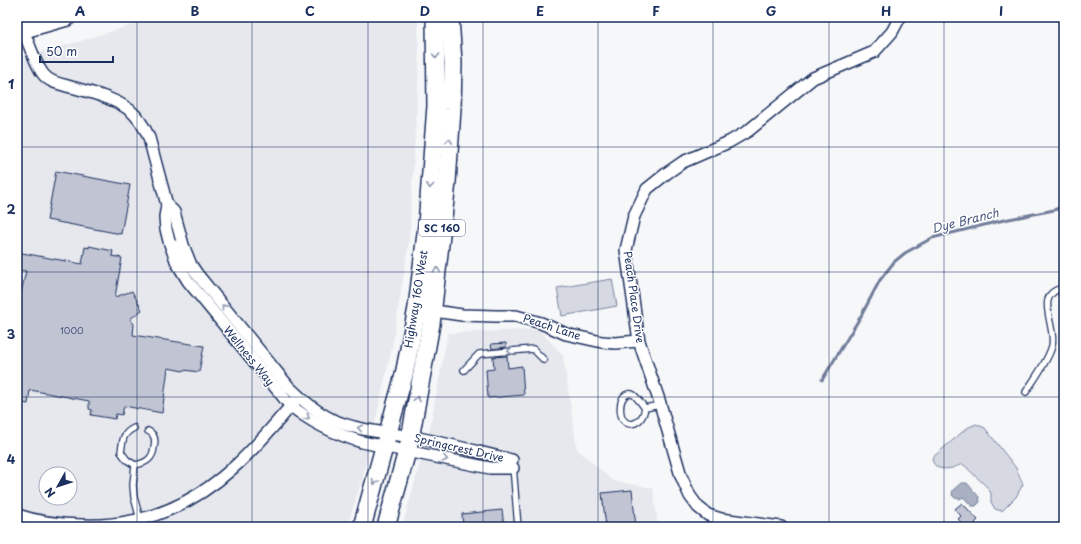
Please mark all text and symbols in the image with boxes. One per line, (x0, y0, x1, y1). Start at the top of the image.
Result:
text: A (75, 1, 85, 20)
text: B (191, 1, 200, 20)
text: C (305, 1, 315, 20)
text: D (420, 1, 430, 20)
text: E (536, 1, 544, 20)
text: F (652, 1, 660, 20)
text: G (766, 1, 776, 20)
text: H (881, 1, 891, 20)
text: I (999, 1, 1003, 20)
scale bar (40, 38, 113, 64)
text: 50 m (46, 42, 77, 60)
one-way arrow (432, 53, 440, 59)
text: 1 (8, 74, 14, 93)
one-way arrow (445, 138, 454, 144)
one-way arrow (426, 183, 435, 189)
text: 2 (6, 199, 16, 218)
water label: Dye Branch (929, 203, 1001, 237)
road number: SC 160 (419, 220, 465, 236)
street label: Highway 160 West (399, 248, 432, 349)
street label: Peach Place Drive (620, 250, 649, 344)
one-way arrow (432, 267, 441, 273)
one-way arrow (221, 305, 228, 312)
street label: Peach Lane (521, 309, 583, 344)
street label: Wellness Way (220, 322, 279, 389)
house number: 1000 (60, 323, 84, 337)
text: 3 (7, 324, 16, 343)
one-way arrow (507, 346, 513, 355)
one-way arrow (412, 395, 421, 402)
one-way arrow (303, 413, 310, 420)
one-way arrow (356, 424, 363, 433)
street label: Springcrest Drive (413, 429, 506, 466)
text: 4 (7, 449, 16, 468)
one-way arrow (442, 455, 448, 463)
north arrow (38, 466, 78, 506)
one-way arrow (371, 479, 380, 486)
text: N (40, 484, 59, 501)

